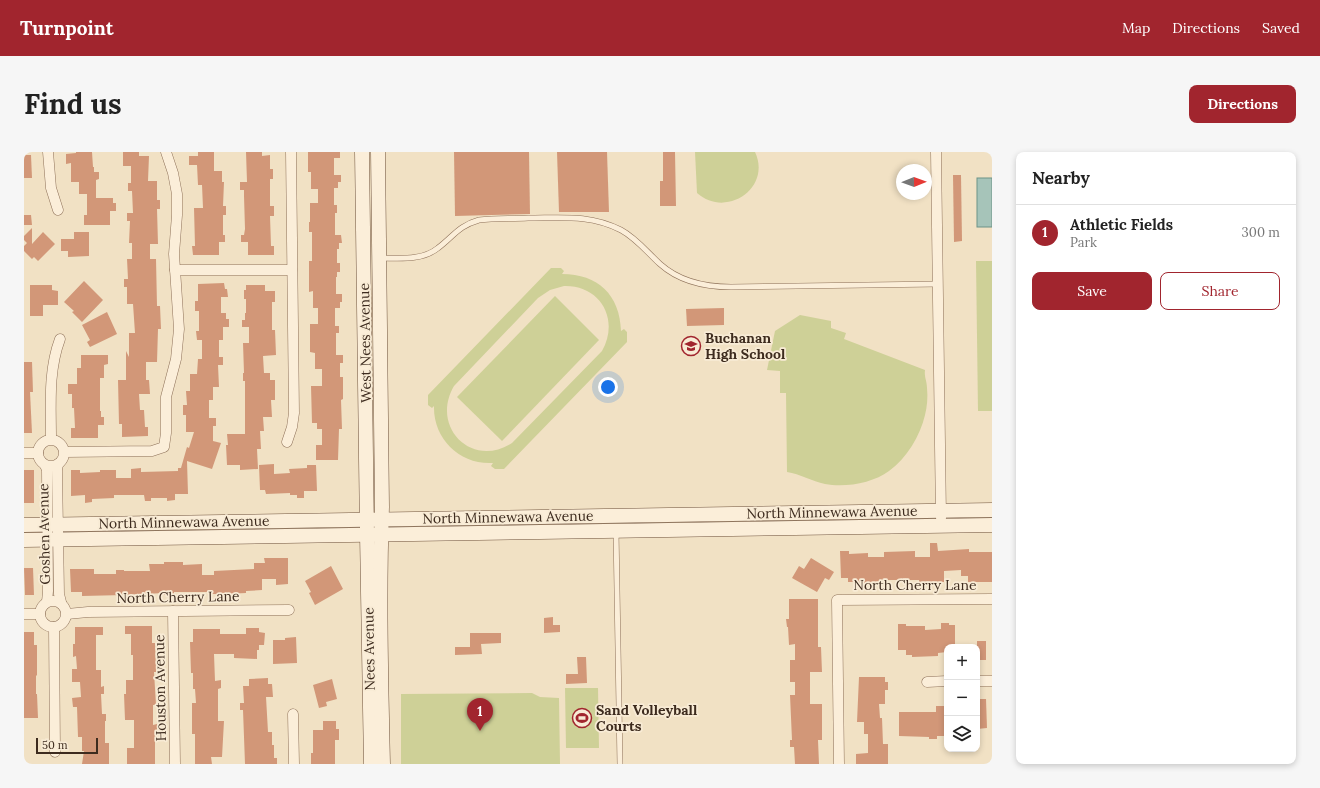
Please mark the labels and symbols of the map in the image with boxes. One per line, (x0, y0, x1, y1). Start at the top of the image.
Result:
north arrow (896, 164, 932, 200)
street label: West Nees Avenue (355, 283, 375, 403)
place label: Buchanan High School (705, 329, 786, 363)
school or university icon: Buchanan High School (680, 335, 702, 357)
your location (598, 377, 618, 397)
street label: Goshen Avenue (34, 483, 54, 585)
street label: North Minnewawa Avenue (746, 501, 918, 522)
street label: North Minnewawa Avenue (422, 506, 594, 527)
street label: North Minnewawa Avenue (98, 511, 270, 532)
street label: North Cherry Lane (853, 576, 977, 594)
street label: North Cherry Lane (116, 587, 240, 607)
street label: Nees Avenue (359, 607, 379, 691)
street label: Houston Avenue (150, 634, 170, 742)
pin: 1 (467, 698, 493, 731)
place label: Sand Volleyball Courts (596, 701, 698, 735)
sports icon: Sand Volleyball Courts (571, 707, 593, 729)
scale bar (36, 736, 98, 755)

